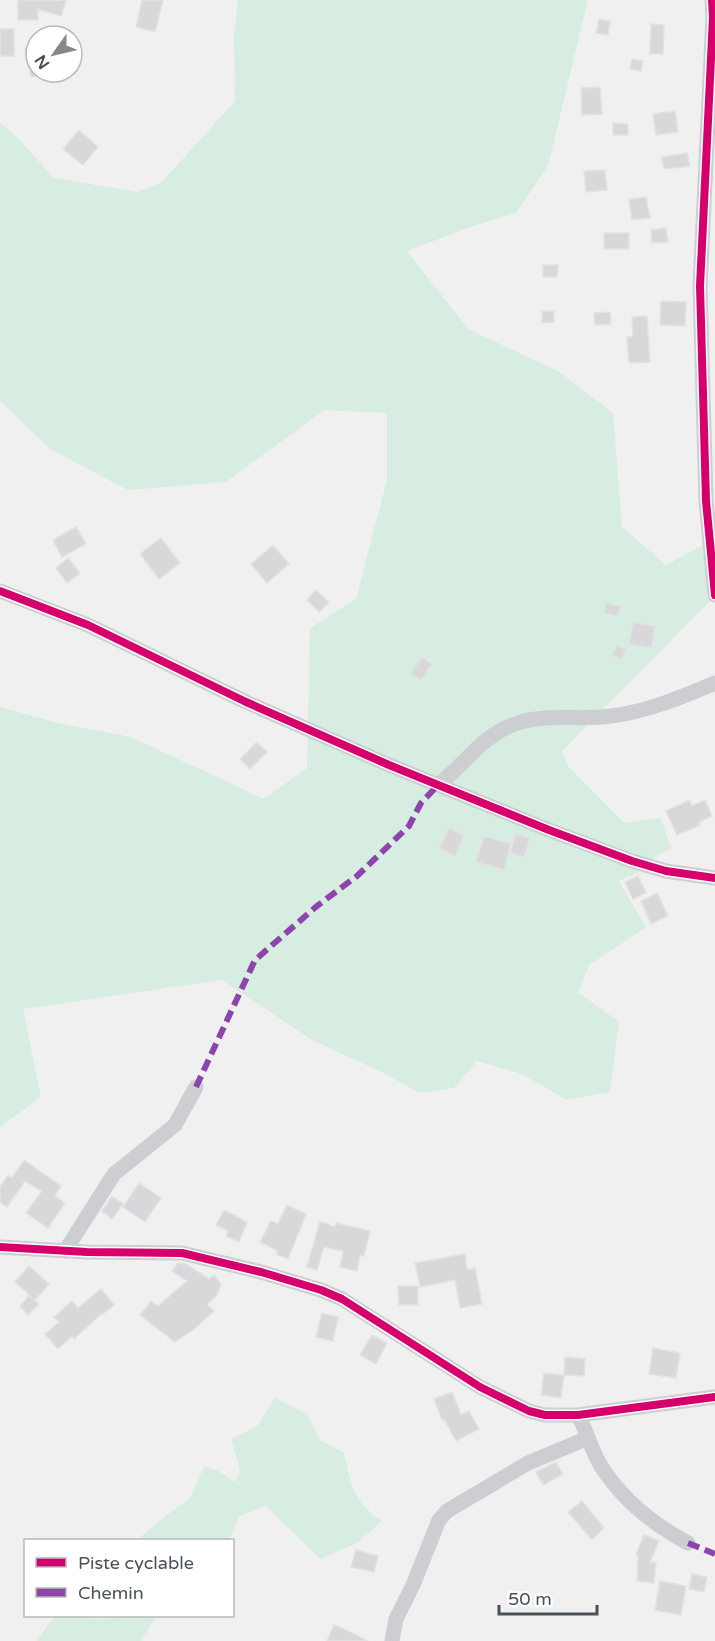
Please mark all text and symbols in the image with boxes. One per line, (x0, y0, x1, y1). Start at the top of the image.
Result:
north arrow (24, 24, 84, 84)
text: N (31, 51, 54, 73)
legend (24, 1539, 234, 1617)
text: Piste cyclable (78, 1552, 194, 1574)
scale bar (499, 1578, 596, 1616)
text: Chemin (78, 1582, 144, 1604)
text: 50 m (508, 1588, 552, 1610)

